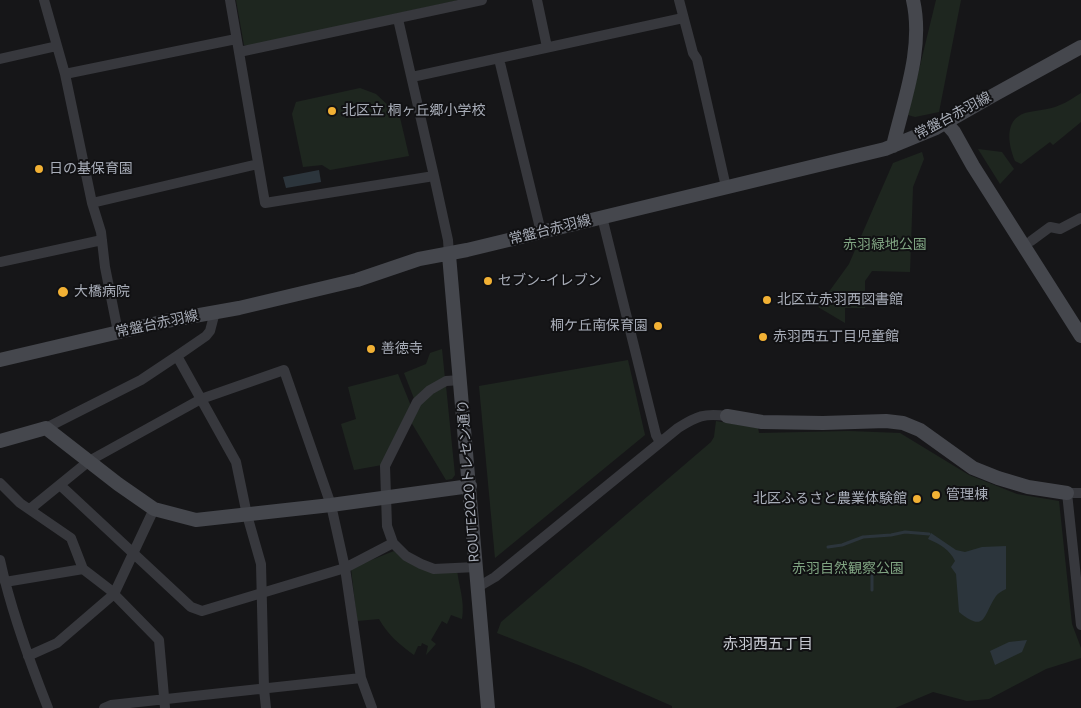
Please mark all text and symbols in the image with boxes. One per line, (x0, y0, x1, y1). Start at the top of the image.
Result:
street label: 常盤台赤羽線 (912, 89, 994, 143)
place label: 北区立 桐ヶ丘郷小学校 (342, 103, 485, 119)
marker: 北区立 桐ヶ丘郷小学校 (326, 105, 338, 117)
place label: 日の基保育園 (49, 161, 133, 177)
marker: 日の基保育園 (33, 163, 45, 175)
street label: 常盤台赤羽線 (507, 212, 593, 248)
park label: 赤羽緑地公園 (843, 237, 927, 253)
place label: セブン-イレブン (498, 273, 602, 289)
marker: セブン-イレブン (482, 275, 494, 287)
place label: 大橋病院 (74, 284, 130, 300)
marker: 大橋病院 (56, 285, 70, 299)
place label: 北区立赤羽西図書館 (777, 292, 903, 308)
marker: 北区立赤羽西図書館 (761, 294, 773, 306)
street label: 常盤台赤羽線 (114, 307, 200, 341)
place label: 桐ケ丘南保育園 (550, 318, 648, 334)
marker: 桐ケ丘南保育園 (652, 320, 664, 332)
place label: 赤羽西五丁目児童館 (773, 329, 899, 345)
marker: 赤羽西五丁目児童館 (757, 331, 769, 343)
place label: 善徳寺 (381, 341, 423, 357)
marker: 善徳寺 (365, 343, 377, 355)
street label: ROUTE2020トレセン通り (455, 399, 483, 563)
place label: 管理棟 (946, 487, 988, 503)
marker: 管理棟 (930, 489, 942, 501)
place label: 北区ふるさと農業体験館 (753, 491, 907, 507)
marker: 北区ふるさと農業体験館 (911, 493, 923, 505)
park label: 赤羽自然観察公園 (792, 561, 904, 577)
district label: 赤羽西五丁目 (723, 636, 813, 654)

